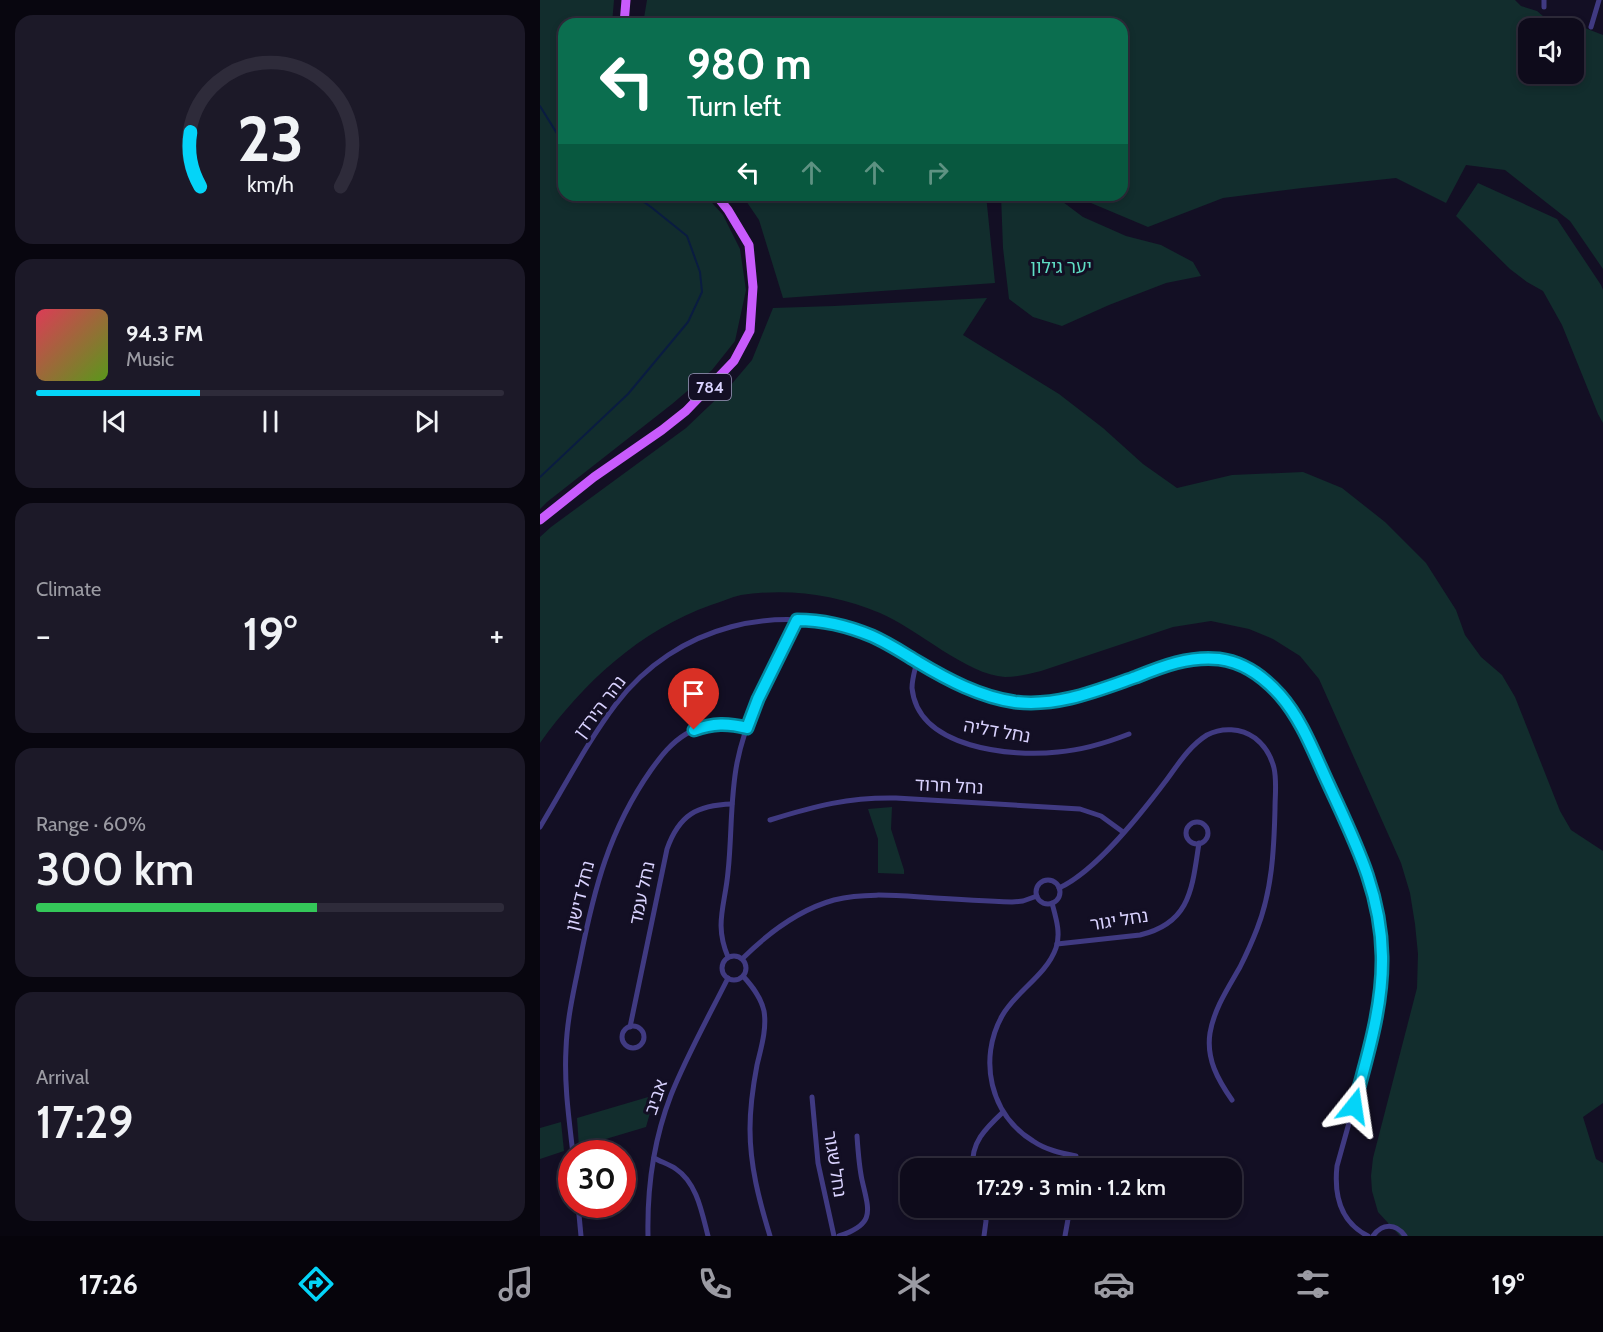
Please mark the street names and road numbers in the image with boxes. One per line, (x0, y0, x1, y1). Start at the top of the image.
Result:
road number: 784 (689, 374, 731, 400)
street label: נהר הירדן (569, 671, 631, 743)
street label: נחל דליה (962, 714, 1032, 748)
street label: נחל חרוד (914, 773, 984, 799)
street label: נחל דישון (561, 859, 599, 933)
street label: נחל עמד (625, 859, 659, 927)
street label: נחל יגור (1088, 905, 1150, 935)
street label: אביב (640, 1076, 672, 1118)
street label: נחל שגור (819, 1129, 851, 1199)

